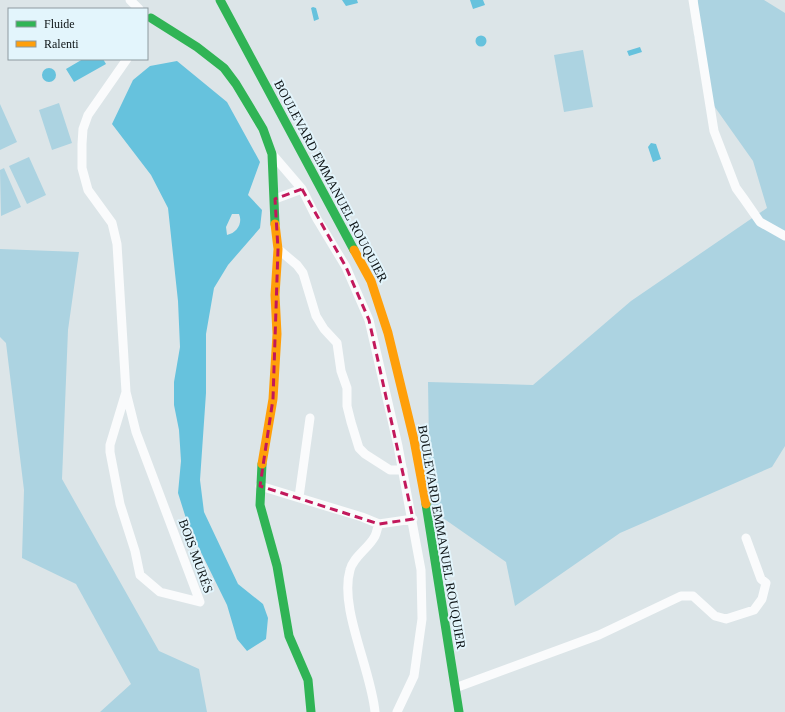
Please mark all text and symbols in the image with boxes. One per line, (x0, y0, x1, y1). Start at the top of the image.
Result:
legend (8, 8, 148, 60)
text: Fluide (44, 17, 75, 31)
text: Ralenti (44, 37, 79, 51)
street label: BOULEVARD EMMANUEL ROUQUIER (271, 77, 391, 285)
street label: BOULEVARD EMMANUEL ROUQUIER (415, 424, 469, 650)
street label: BOIS MURÉS (176, 517, 216, 595)

